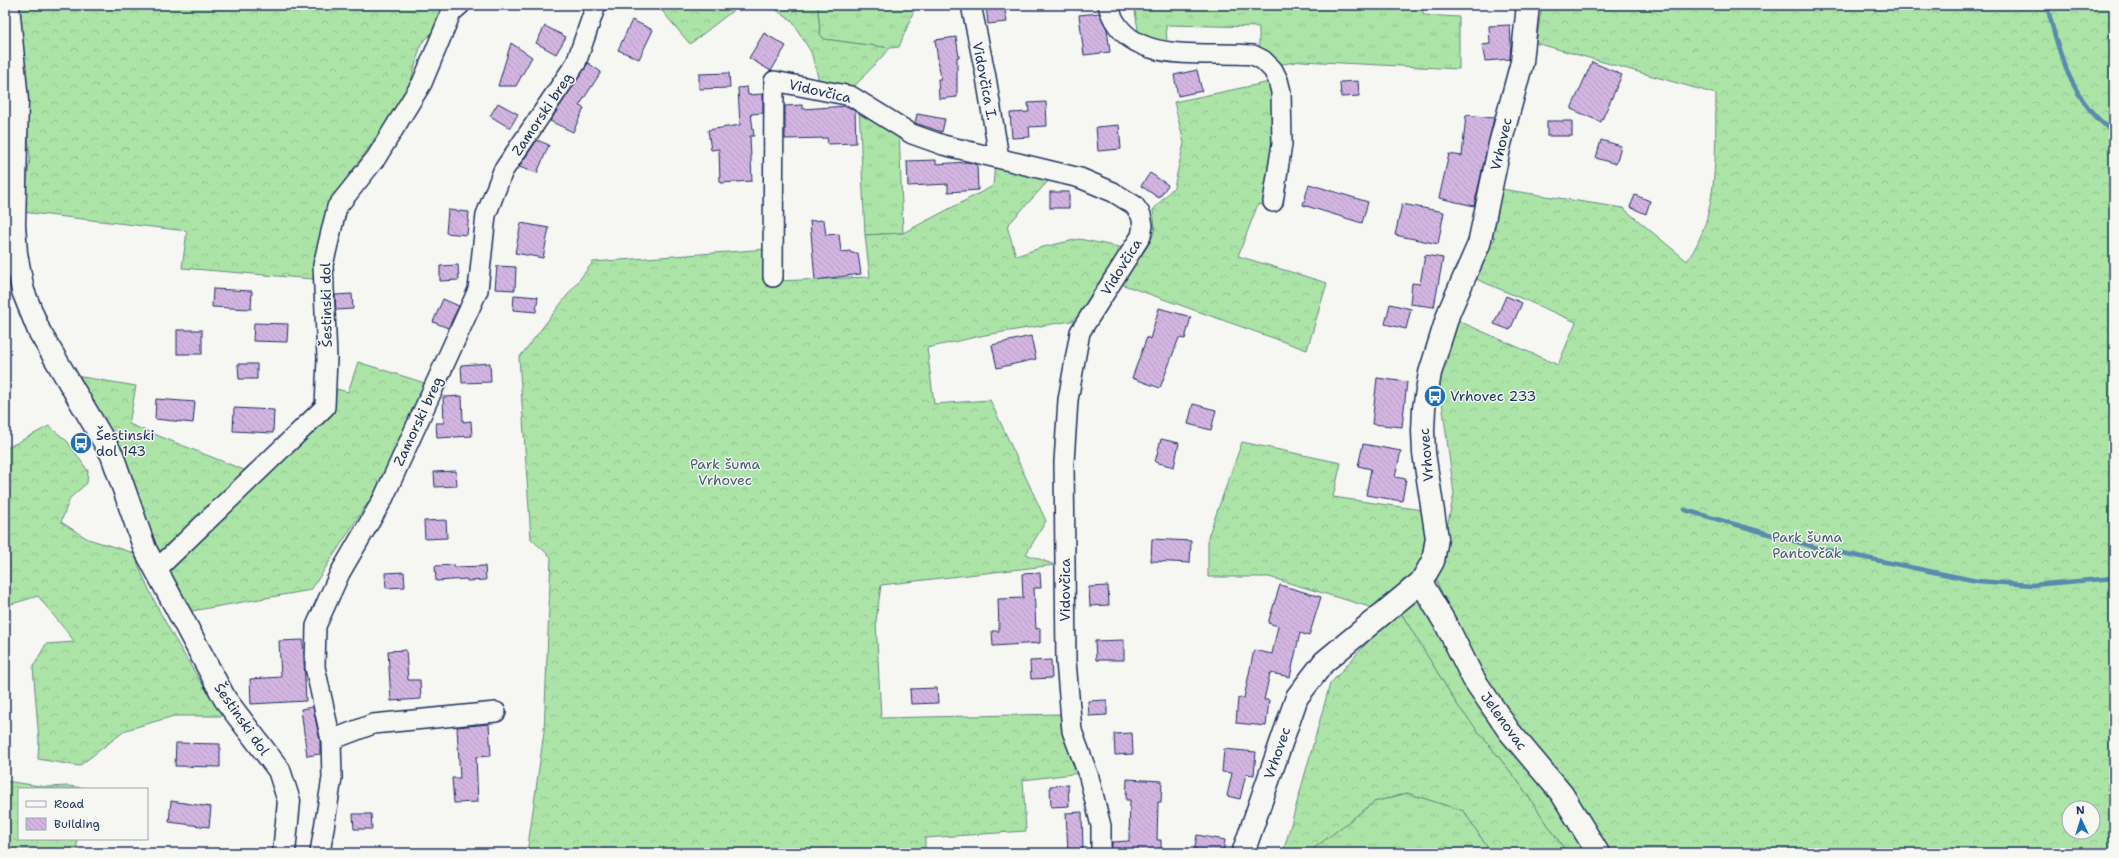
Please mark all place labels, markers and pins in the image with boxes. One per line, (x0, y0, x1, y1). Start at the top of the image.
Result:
bus stop icon: Vrhovec 233 (1422, 383, 1448, 409)
place label: Vrhovec 233 (1450, 387, 1536, 405)
place label: Šestinski dol 143 (96, 426, 154, 460)
bus stop icon: Šestinski dol 143 (68, 430, 94, 456)

